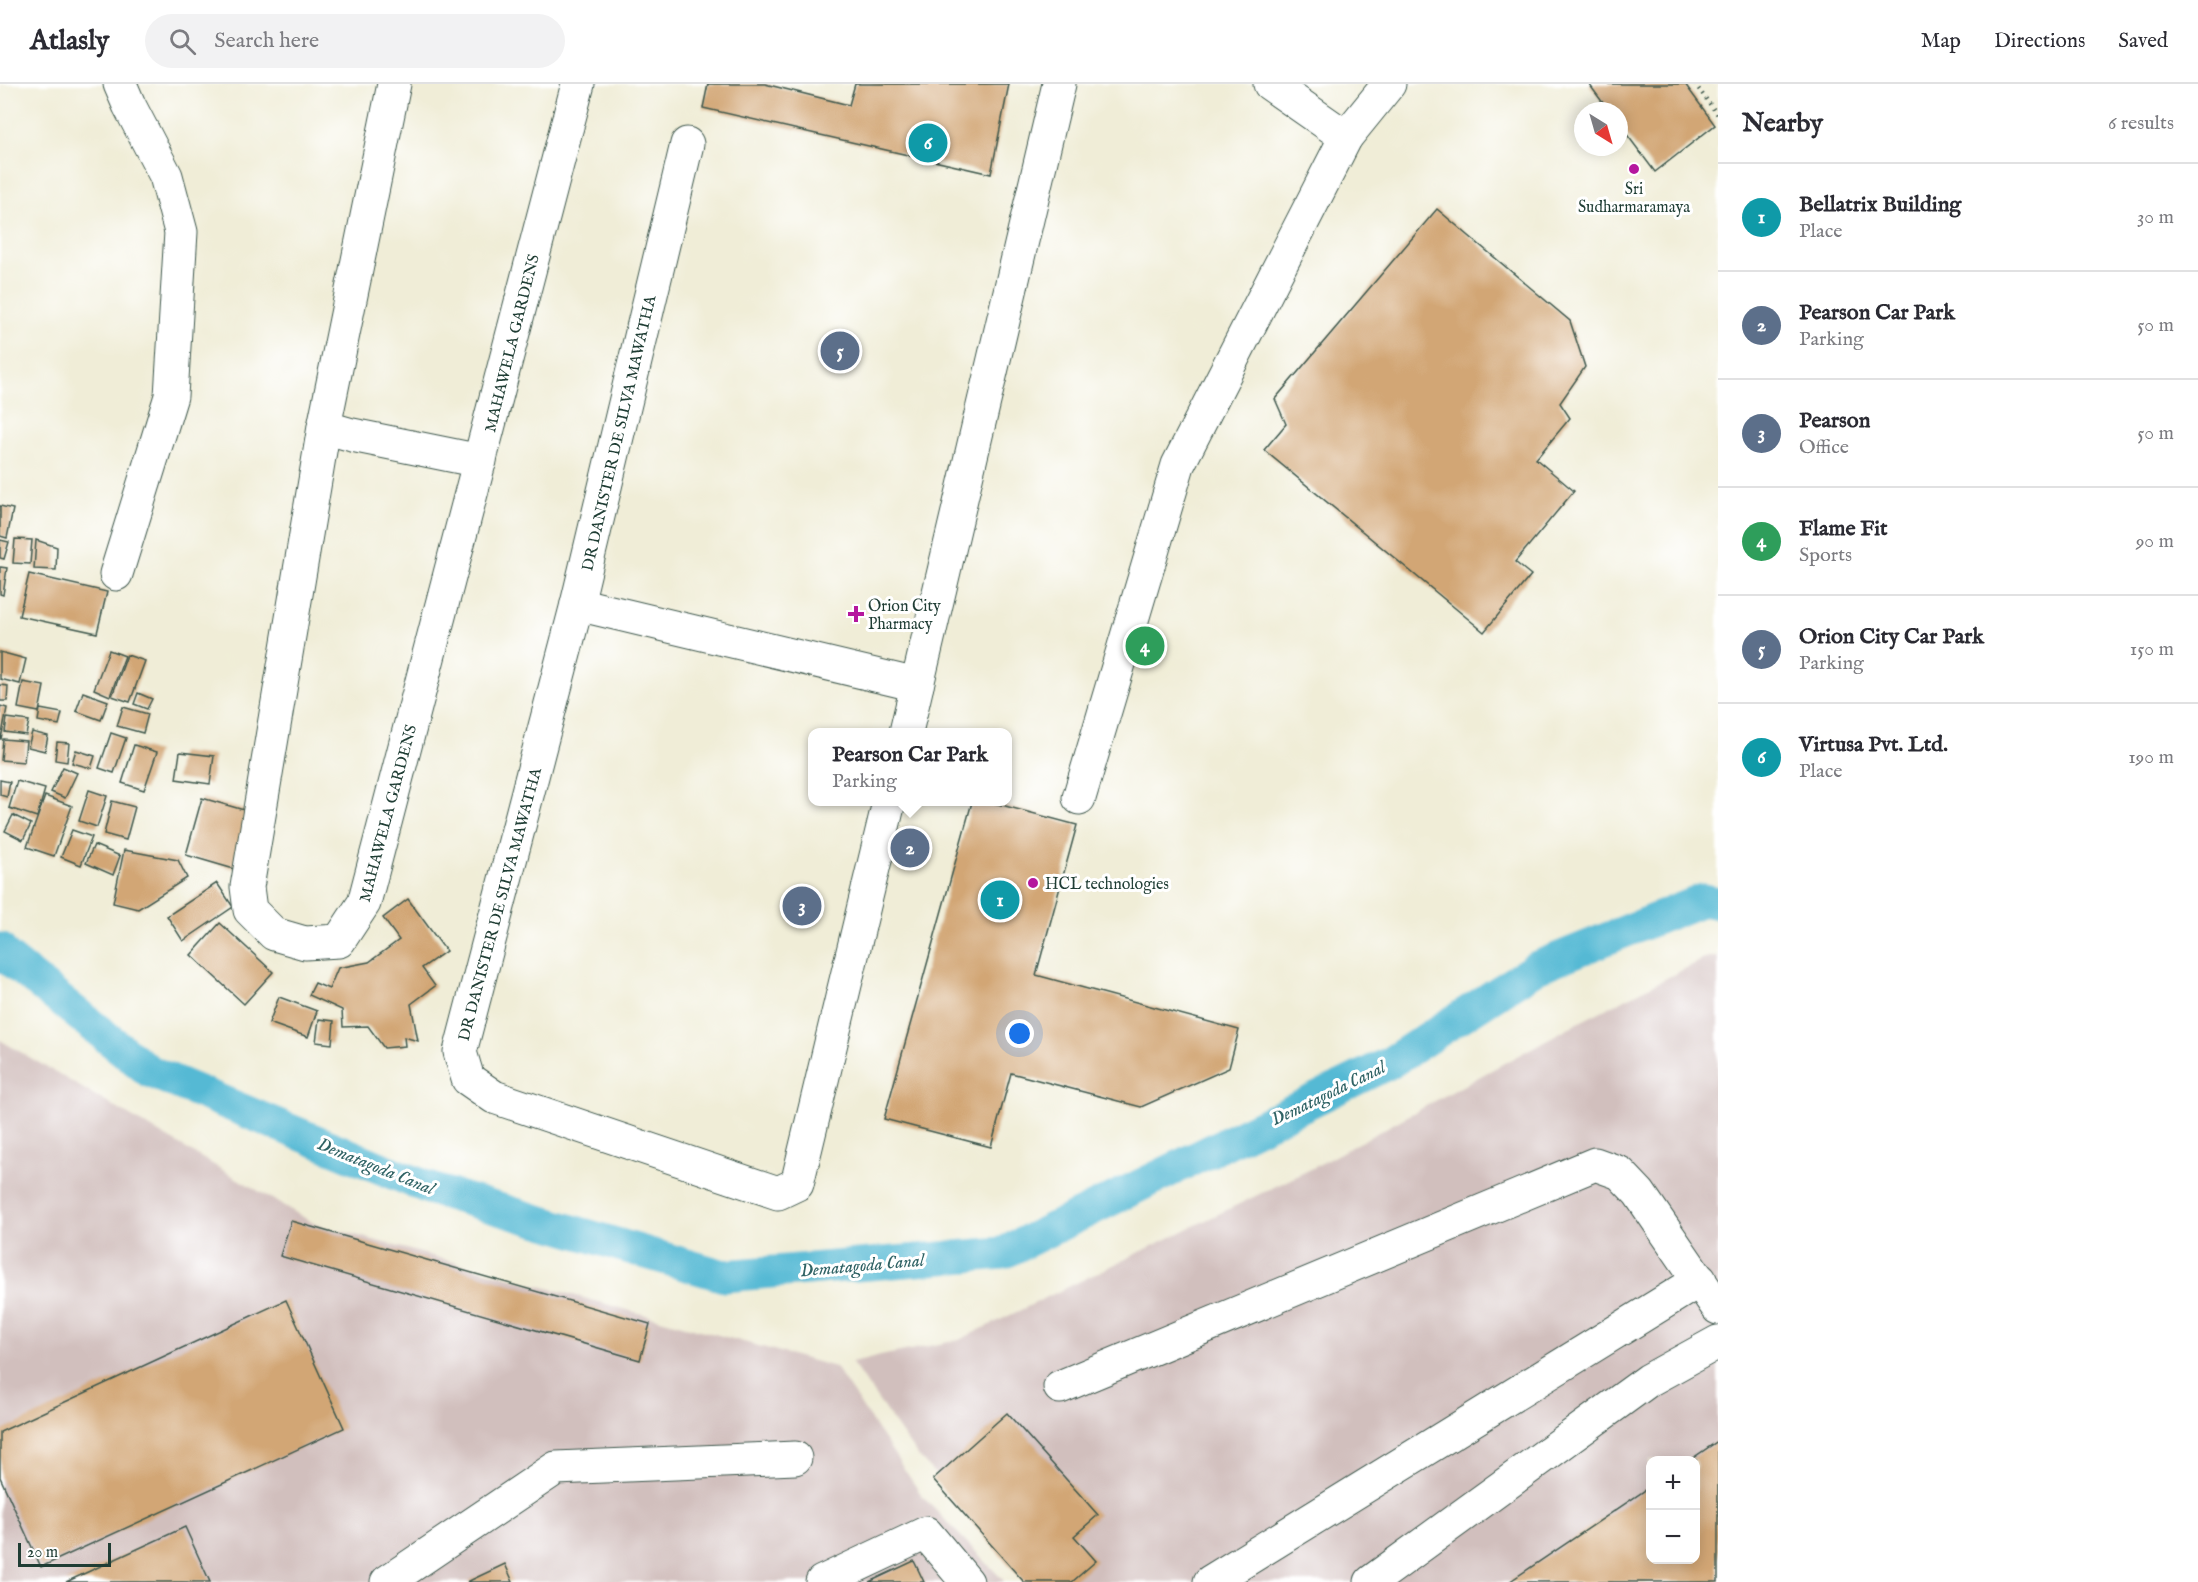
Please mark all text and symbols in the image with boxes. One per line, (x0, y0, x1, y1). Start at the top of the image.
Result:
search box (145, 14, 565, 68)
text: Atlasly (30, 24, 109, 59)
icon: search (166, 25, 199, 58)
text: Search here (214, 27, 319, 55)
text: Map (1921, 28, 1961, 55)
text: Directions (1994, 28, 2085, 55)
text: Saved (2118, 28, 2168, 55)
north arrow (1574, 102, 1628, 156)
text: Nearby (1742, 107, 1823, 140)
text: 6 results (2108, 111, 2174, 136)
pin: 6 (908, 120, 948, 166)
marker: Sri Sudharmaramaya (1627, 162, 1641, 176)
place label: Sri Sudharmaramaya (1578, 180, 1690, 218)
text: Bellatrix Building (1799, 191, 1961, 219)
text: 1 (1758, 205, 1765, 230)
text: 30 m (2137, 205, 2174, 230)
text: Place (1799, 219, 1842, 244)
street label: MAHAWELA GARDENS (481, 252, 545, 435)
street label: DR DANISTER DE SILVA MAWATHA (578, 292, 662, 573)
text: Pearson Car Park (1799, 299, 1955, 327)
text: 2 (1757, 313, 1766, 338)
text: 50 m (2137, 313, 2174, 338)
text: Parking (1799, 327, 1864, 352)
pin: 5 (820, 328, 860, 374)
text: Pearson (1799, 407, 1870, 435)
text: 3 (1758, 421, 1765, 446)
text: 50 m (2137, 421, 2174, 446)
text: Office (1799, 435, 1849, 460)
text: Flame Fit (1799, 515, 1888, 543)
text: 4 (1757, 529, 1766, 554)
text: 90 m (2136, 529, 2174, 554)
text: Sports (1799, 543, 1852, 568)
place label: Orion City Pharmacy (868, 597, 941, 635)
marker: Orion City Pharmacy (849, 607, 863, 621)
text: Orion City Car Park (1799, 623, 1984, 651)
pin: 4 (1126, 624, 1164, 668)
text: 5 (1758, 637, 1765, 662)
text: 150 m (2130, 637, 2174, 662)
text: Parking (1799, 651, 1864, 676)
street label: MAHAWELA GARDENS (356, 723, 422, 904)
popup (808, 728, 1012, 806)
text: Virtusa Pvt. Ltd. (1799, 731, 1948, 759)
text: Pearson Car Park (832, 741, 988, 769)
text: 6 (1757, 745, 1766, 770)
text: 190 m (2128, 745, 2174, 770)
text: Place (1799, 759, 1842, 784)
street label: DR DANISTER DE SILVA MAWATHA (455, 764, 547, 1043)
text: Parking (832, 769, 897, 794)
pin: 2 (890, 826, 930, 870)
place label: HCL technologies (1045, 875, 1169, 895)
marker: HCL technologies (1026, 876, 1040, 890)
pin: 1 (980, 878, 1020, 922)
pin: 3 (782, 884, 822, 928)
your location (1005, 1019, 1034, 1048)
water label: Dematagoda Canal (1268, 1056, 1391, 1132)
water label: Dematagoda Canal (314, 1133, 439, 1202)
water label: Dematagoda Canal (799, 1249, 927, 1283)
map controls (1646, 1456, 1700, 1564)
button: + (1646, 1456, 1700, 1510)
button: − (1646, 1510, 1700, 1564)
scale bar (18, 1540, 111, 1568)
text: 20 m (27, 1543, 58, 1563)

